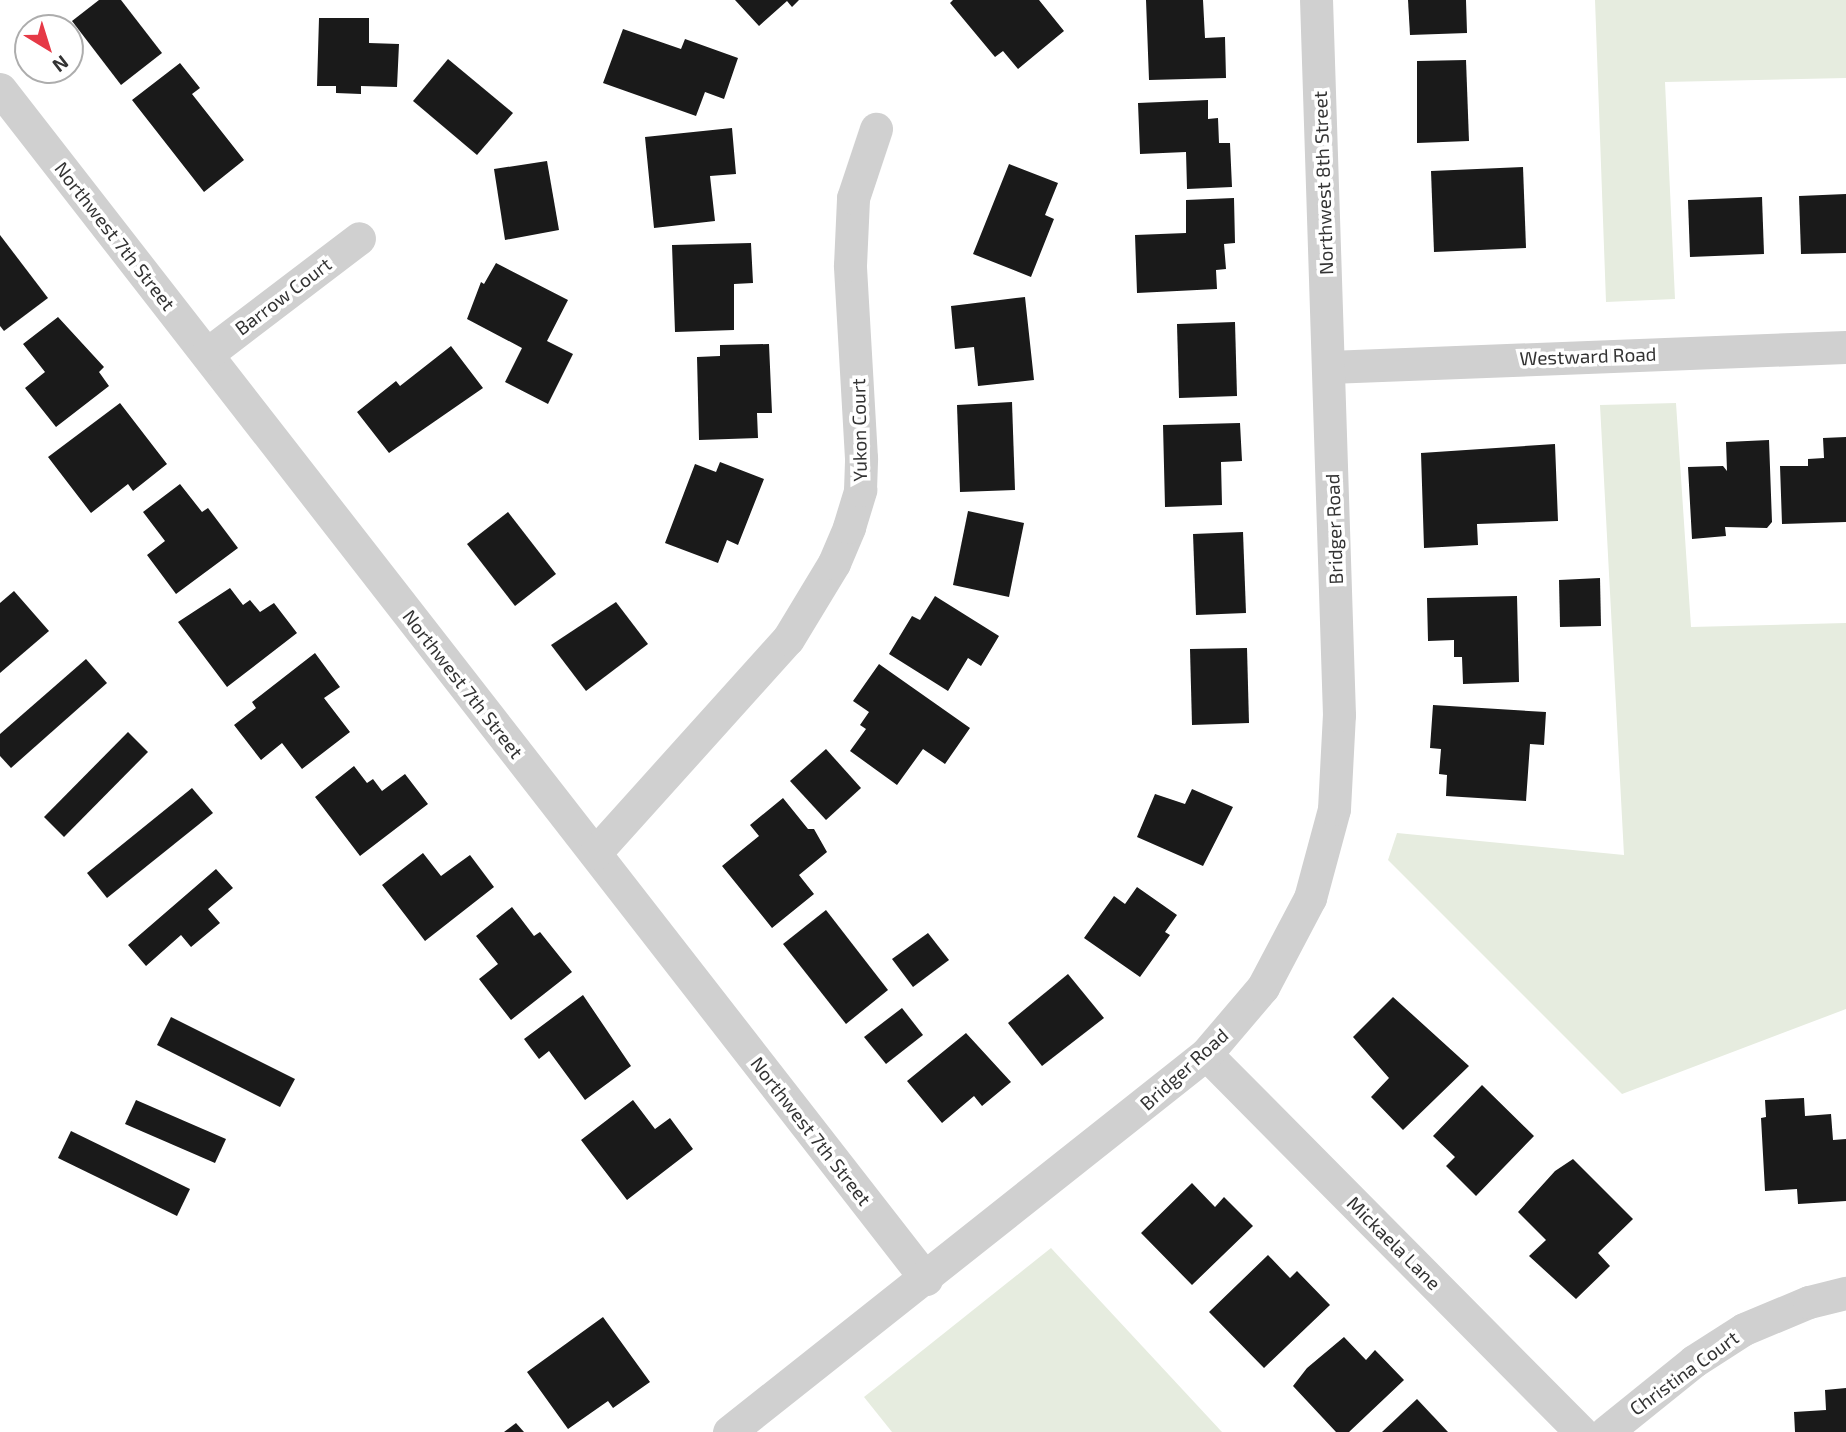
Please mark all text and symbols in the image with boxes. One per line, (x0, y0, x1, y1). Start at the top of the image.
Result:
north arrow (14, 14, 84, 84)
text: N (49, 51, 73, 78)
street label: Northwest 8th Street (1308, 91, 1338, 275)
street label: Northwest 7th Street (50, 157, 180, 315)
street label: Barrow Court (230, 252, 336, 340)
street label: Westward Road (1519, 342, 1657, 370)
street label: Yukon Court (847, 378, 871, 482)
street label: Bridger Road (1321, 473, 1347, 585)
street label: Northwest 7th Street (398, 605, 528, 763)
street label: Bridger Road (1135, 1023, 1233, 1115)
street label: Northwest 7th Street (746, 1052, 876, 1210)
street label: Mickaela Lane (1343, 1192, 1445, 1294)
street label: Christina Court (1625, 1326, 1743, 1420)

